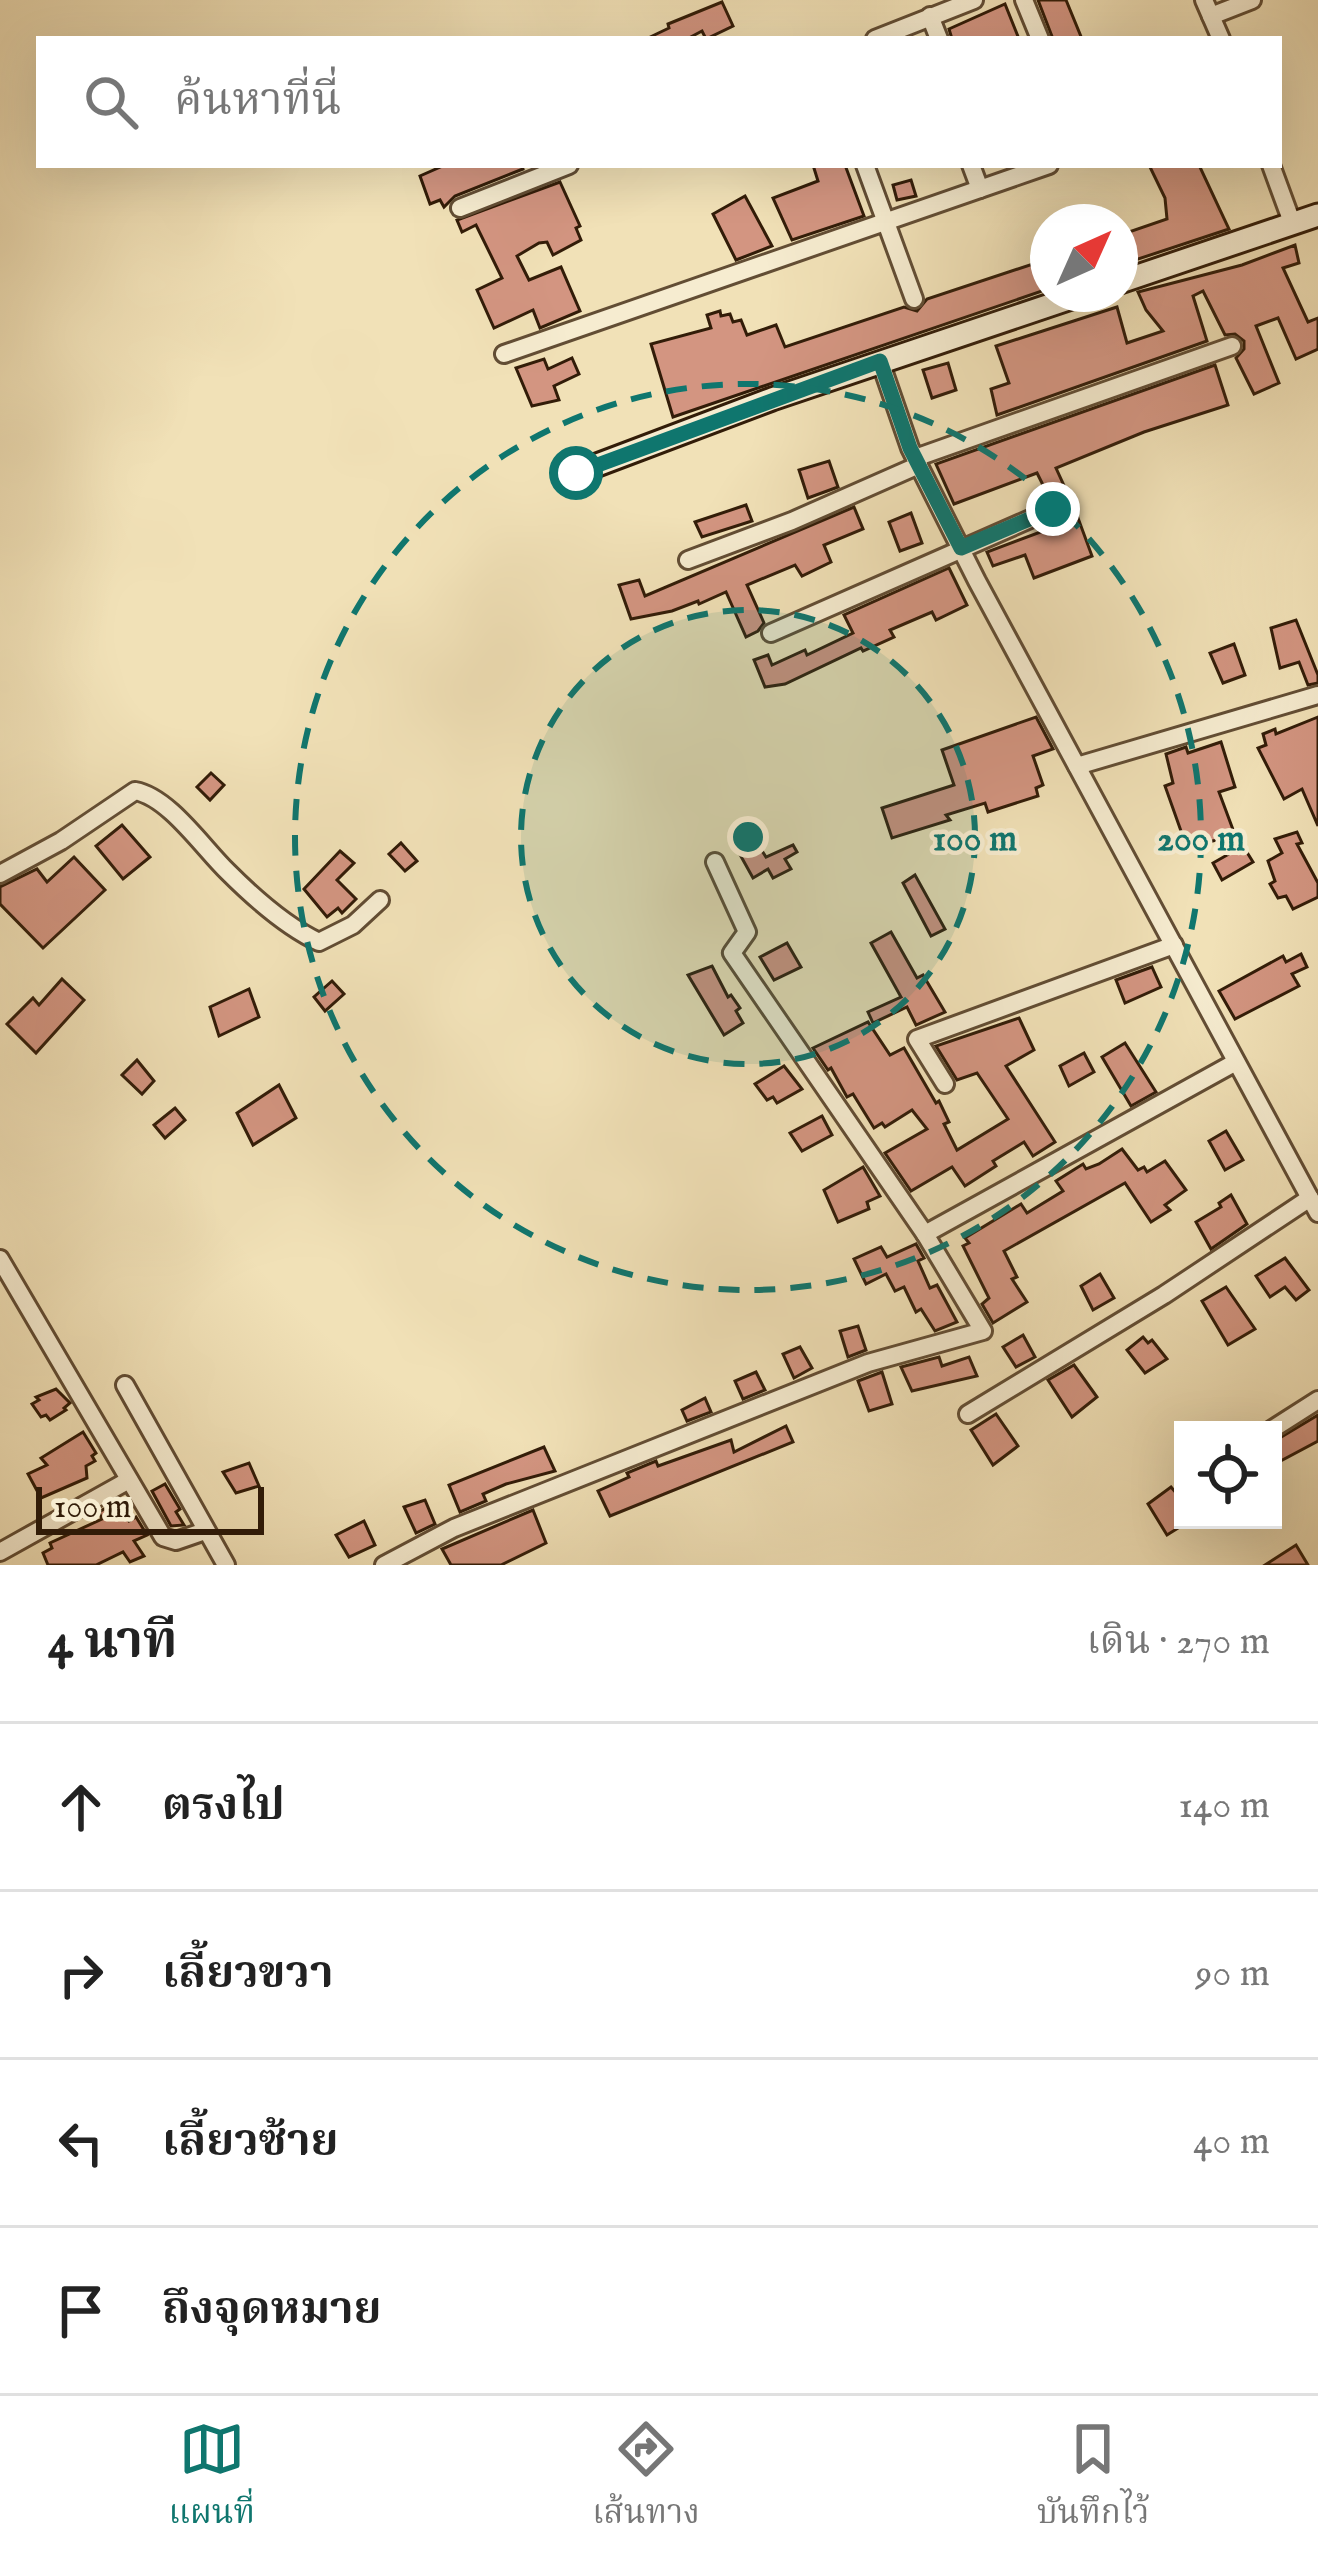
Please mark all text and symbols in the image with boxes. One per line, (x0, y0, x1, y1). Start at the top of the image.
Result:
search box (36, 36, 1282, 168)
icon: search (78, 69, 144, 135)
text: ค้นหาที่นี่ (174, 73, 342, 130)
north arrow (1030, 204, 1138, 312)
route start (549, 446, 603, 500)
route end (1026, 482, 1080, 536)
centre of rings (727, 816, 769, 858)
text: 100 m (933, 817, 1017, 863)
text: 200 m (1157, 817, 1245, 863)
map controls (1174, 1421, 1282, 1529)
button: locate (1174, 1421, 1282, 1529)
scale bar (36, 1481, 264, 1534)
text: 100 m (54, 1487, 131, 1529)
text: 4 นาที (48, 1611, 177, 1676)
text: เดิน · 270 m (1087, 1618, 1270, 1667)
icon: ahead (48, 1774, 114, 1840)
text: ตรงไป (162, 1778, 285, 1835)
text: 140 m (1179, 1782, 1270, 1831)
icon: right (48, 1942, 114, 2008)
text: เลี้ยวขวา (162, 1946, 334, 2003)
text: 90 m (1195, 1950, 1270, 1999)
icon: left (48, 2110, 114, 2176)
text: เลี้ยวซ้าย (162, 2114, 338, 2171)
text: 40 m (1193, 2118, 1270, 2167)
icon: arrive (48, 2278, 114, 2344)
text: ถึงจุดหมาย (162, 2282, 382, 2339)
tab: แผนที่ (169, 2416, 255, 2541)
tab: เส้นทาง (592, 2416, 700, 2541)
tab: บันทึกไว้ (1037, 2416, 1149, 2541)

